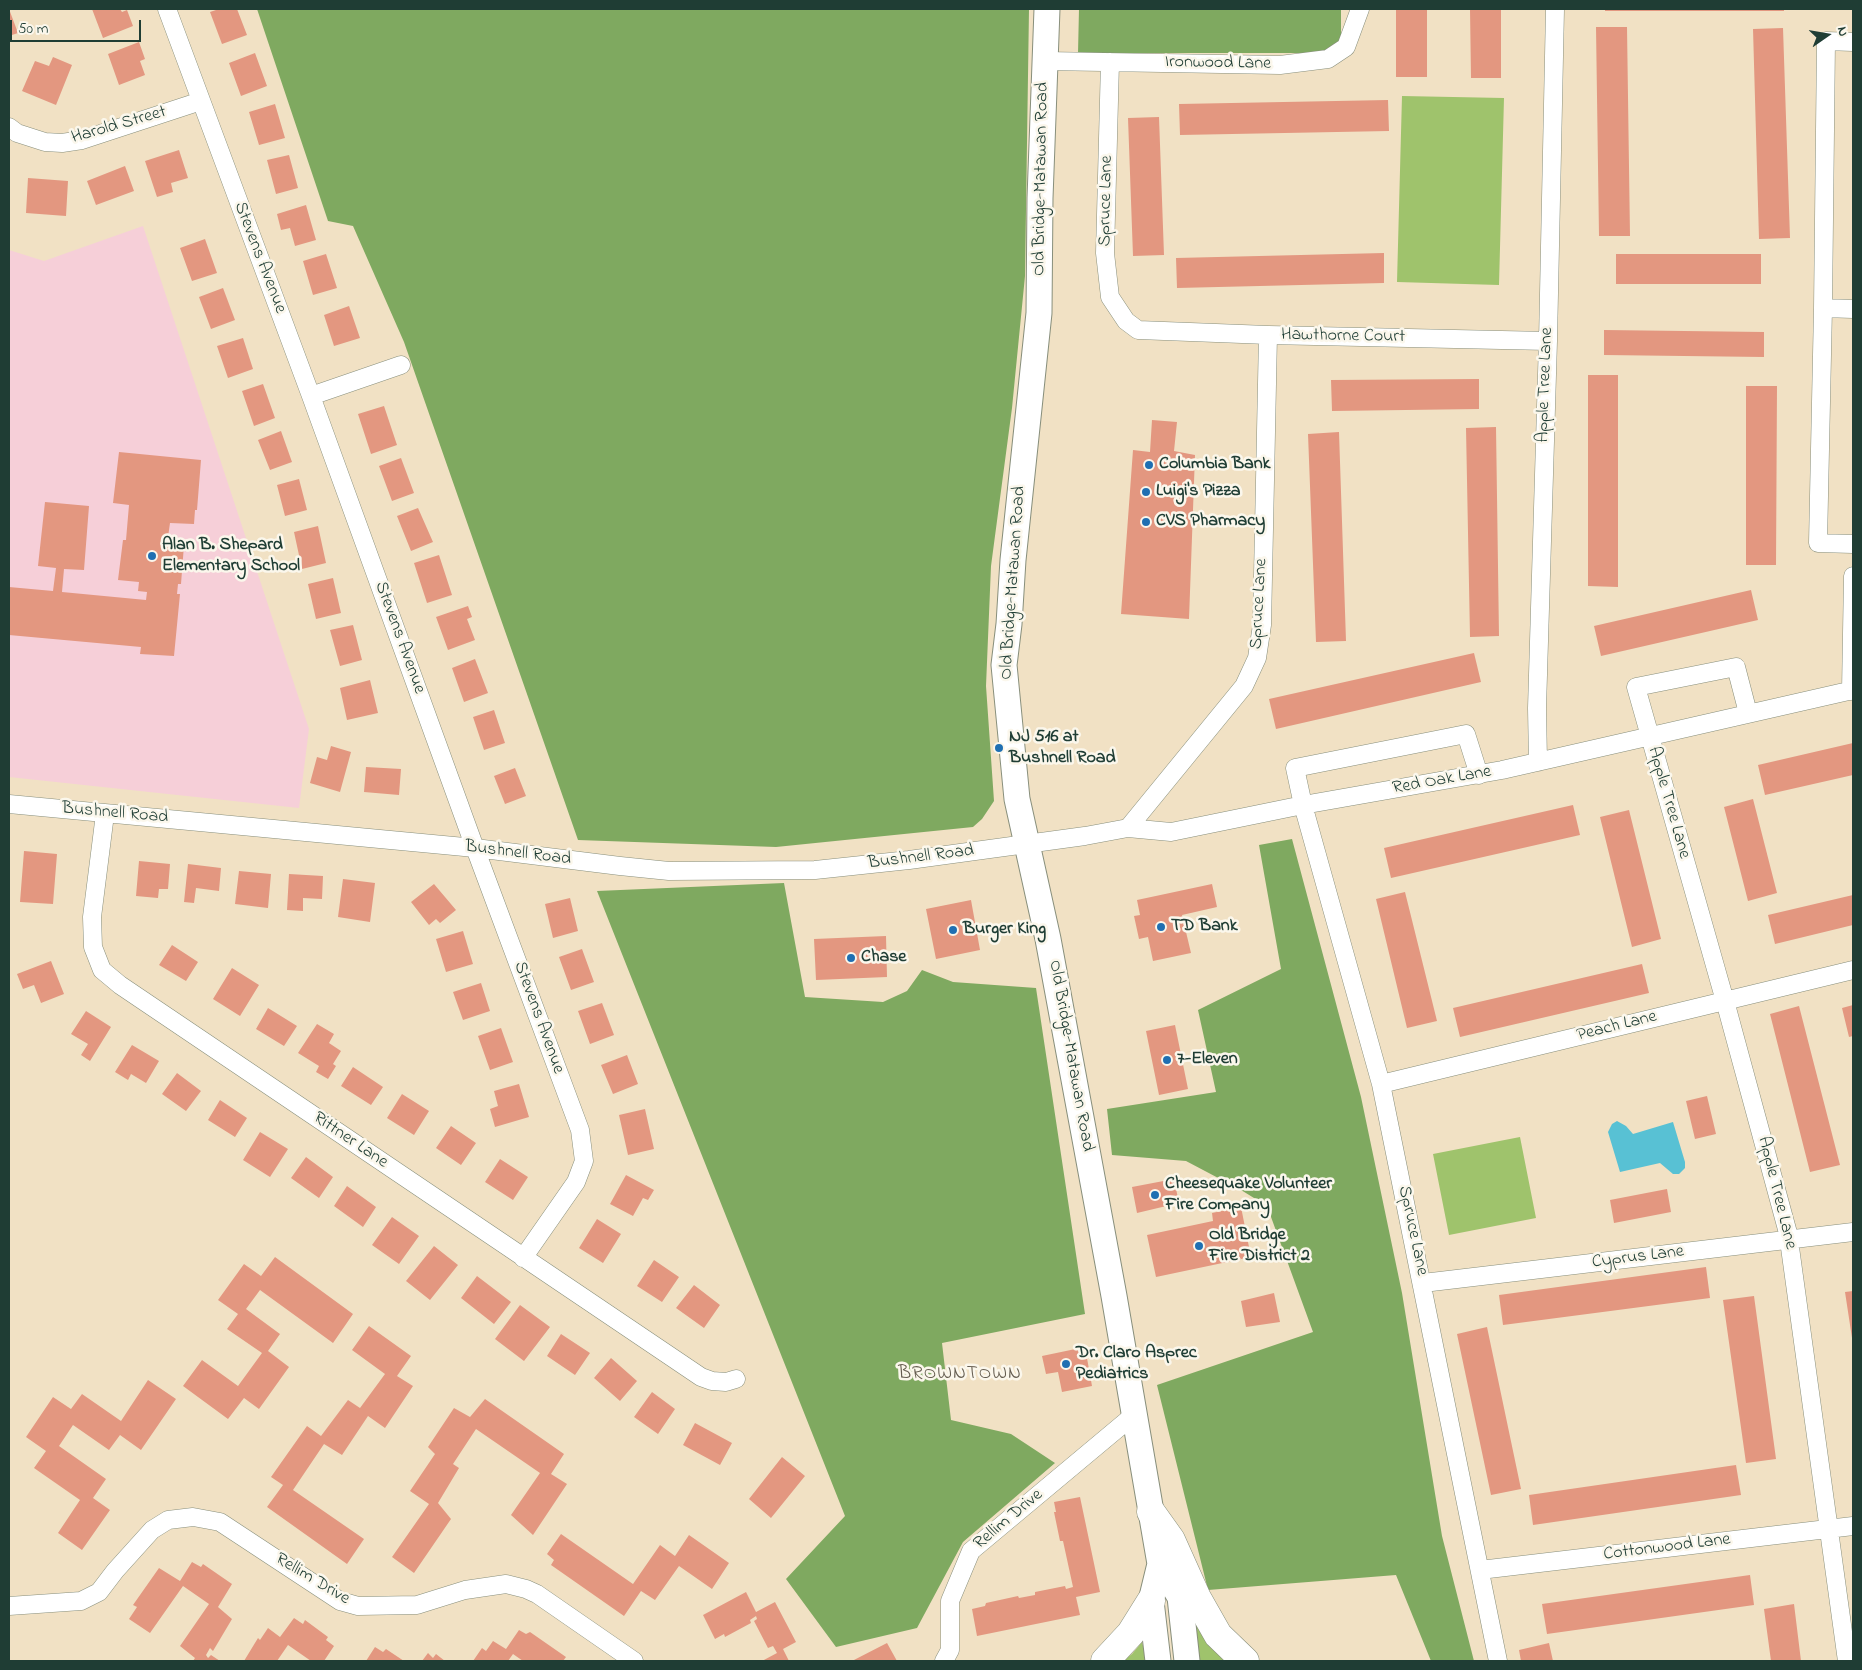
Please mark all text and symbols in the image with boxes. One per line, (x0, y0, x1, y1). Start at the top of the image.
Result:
scale bar (12, 10, 144, 42)
north arrow (1802, 10, 1852, 60)
text: 50 m (18, 18, 48, 40)
text: N (1831, 25, 1853, 38)
street label: Ironwood Lane (1165, 52, 1271, 76)
street label: Old Bridge-Matawan Road (1030, 82, 1054, 276)
street label: Harold Street (69, 102, 169, 150)
street label: Spruce Lane (1095, 155, 1119, 247)
street label: Stevens Avenue (228, 199, 290, 317)
street label: Hawthorne Court (1281, 325, 1405, 349)
street label: Apple Tree Lane (1533, 327, 1559, 443)
place label: Columbia Bank (1159, 454, 1270, 476)
marker: Columbia Bank (1143, 459, 1155, 471)
place label: Luigi's Pizza (1156, 481, 1240, 503)
street label: Old Bridge-Matawan Road (996, 486, 1032, 680)
marker: Luigi's Pizza (1140, 486, 1152, 498)
place label: CVS Pharmacy (1156, 511, 1265, 533)
marker: CVS Pharmacy (1140, 516, 1152, 528)
place label: Alan B. Shepard Elementary School (162, 535, 300, 578)
marker: Alan B. Shepard Elementary School (146, 550, 158, 562)
street label: Spruce Lane (1247, 558, 1273, 650)
street label: Stevens Avenue (369, 579, 429, 697)
place label: NJ 516 at Bushnell Road (1009, 727, 1116, 770)
marker: NJ 516 at Bushnell Road (993, 742, 1005, 754)
street label: Apple Tree Lane (1642, 744, 1694, 862)
street label: Red Oak Lane (1391, 762, 1493, 800)
street label: Bushnell Road (61, 799, 169, 829)
street label: Bushnell Road (464, 837, 572, 871)
street label: Bushnell Road (867, 841, 975, 875)
place label: TD Bank (1171, 916, 1238, 938)
place label: Burger King (963, 919, 1046, 941)
marker: TD Bank (1155, 921, 1167, 933)
marker: Burger King (947, 924, 959, 936)
place label: Chase (861, 947, 906, 969)
marker: Chase (845, 952, 857, 964)
street label: Stevens Avenue (508, 959, 568, 1077)
street label: Old Bridge-Matawan Road (1043, 959, 1097, 1153)
street label: Peach Lane (1575, 1007, 1659, 1047)
place label: 7-Eleven (1177, 1049, 1238, 1071)
marker: 7-Eleven (1161, 1054, 1173, 1066)
street label: Rittner Lane (308, 1108, 392, 1174)
street label: Apple Tree Lane (1752, 1134, 1800, 1252)
place label: Cheesequake Volunteer Fire Company (1165, 1174, 1332, 1216)
street label: Spruce Lane (1392, 1184, 1432, 1278)
marker: Cheesequake Volunteer Fire Company (1149, 1189, 1161, 1201)
place label: Old Bridge Fire District 2 (1209, 1225, 1310, 1268)
marker: Old Bridge Fire District 2 (1193, 1240, 1205, 1252)
street label: Cyprus Lane (1591, 1242, 1685, 1274)
place label: Dr. Claro Asprec Pediatrics (1076, 1343, 1197, 1386)
marker: Dr. Claro Asprec Pediatrics (1060, 1358, 1072, 1370)
district label: BROWNTOWN (897, 1364, 1023, 1386)
street label: Rellim Drive (970, 1485, 1048, 1555)
street label: Cottonwood Lane (1602, 1529, 1732, 1567)
street label: Rellim Drive (271, 1549, 353, 1611)

